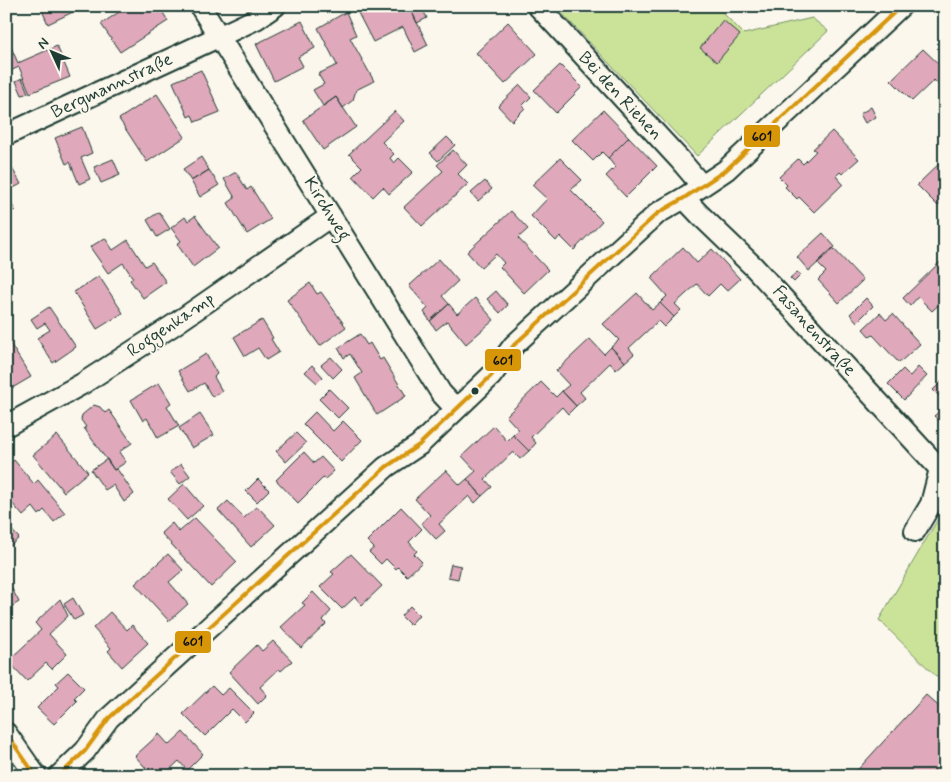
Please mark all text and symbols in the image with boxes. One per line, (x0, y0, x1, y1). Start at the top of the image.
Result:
north arrow (28, 28, 78, 78)
text: N (34, 34, 53, 53)
street label: Bei den Riehen (573, 46, 667, 146)
street label: Bergmannstraße (47, 47, 177, 126)
line badge: 601 (743, 124, 781, 148)
text: 601 (752, 128, 772, 146)
street label: Kirchweg (296, 172, 356, 247)
street label: Fasanenstraße (767, 280, 861, 382)
street label: Roggenkamp (123, 287, 221, 365)
line badge: 601 (484, 348, 522, 372)
text: 601 (493, 352, 513, 370)
unlabelled marker (470, 386, 480, 396)
line badge: 601 (174, 630, 212, 654)
text: 601 (183, 633, 203, 651)

